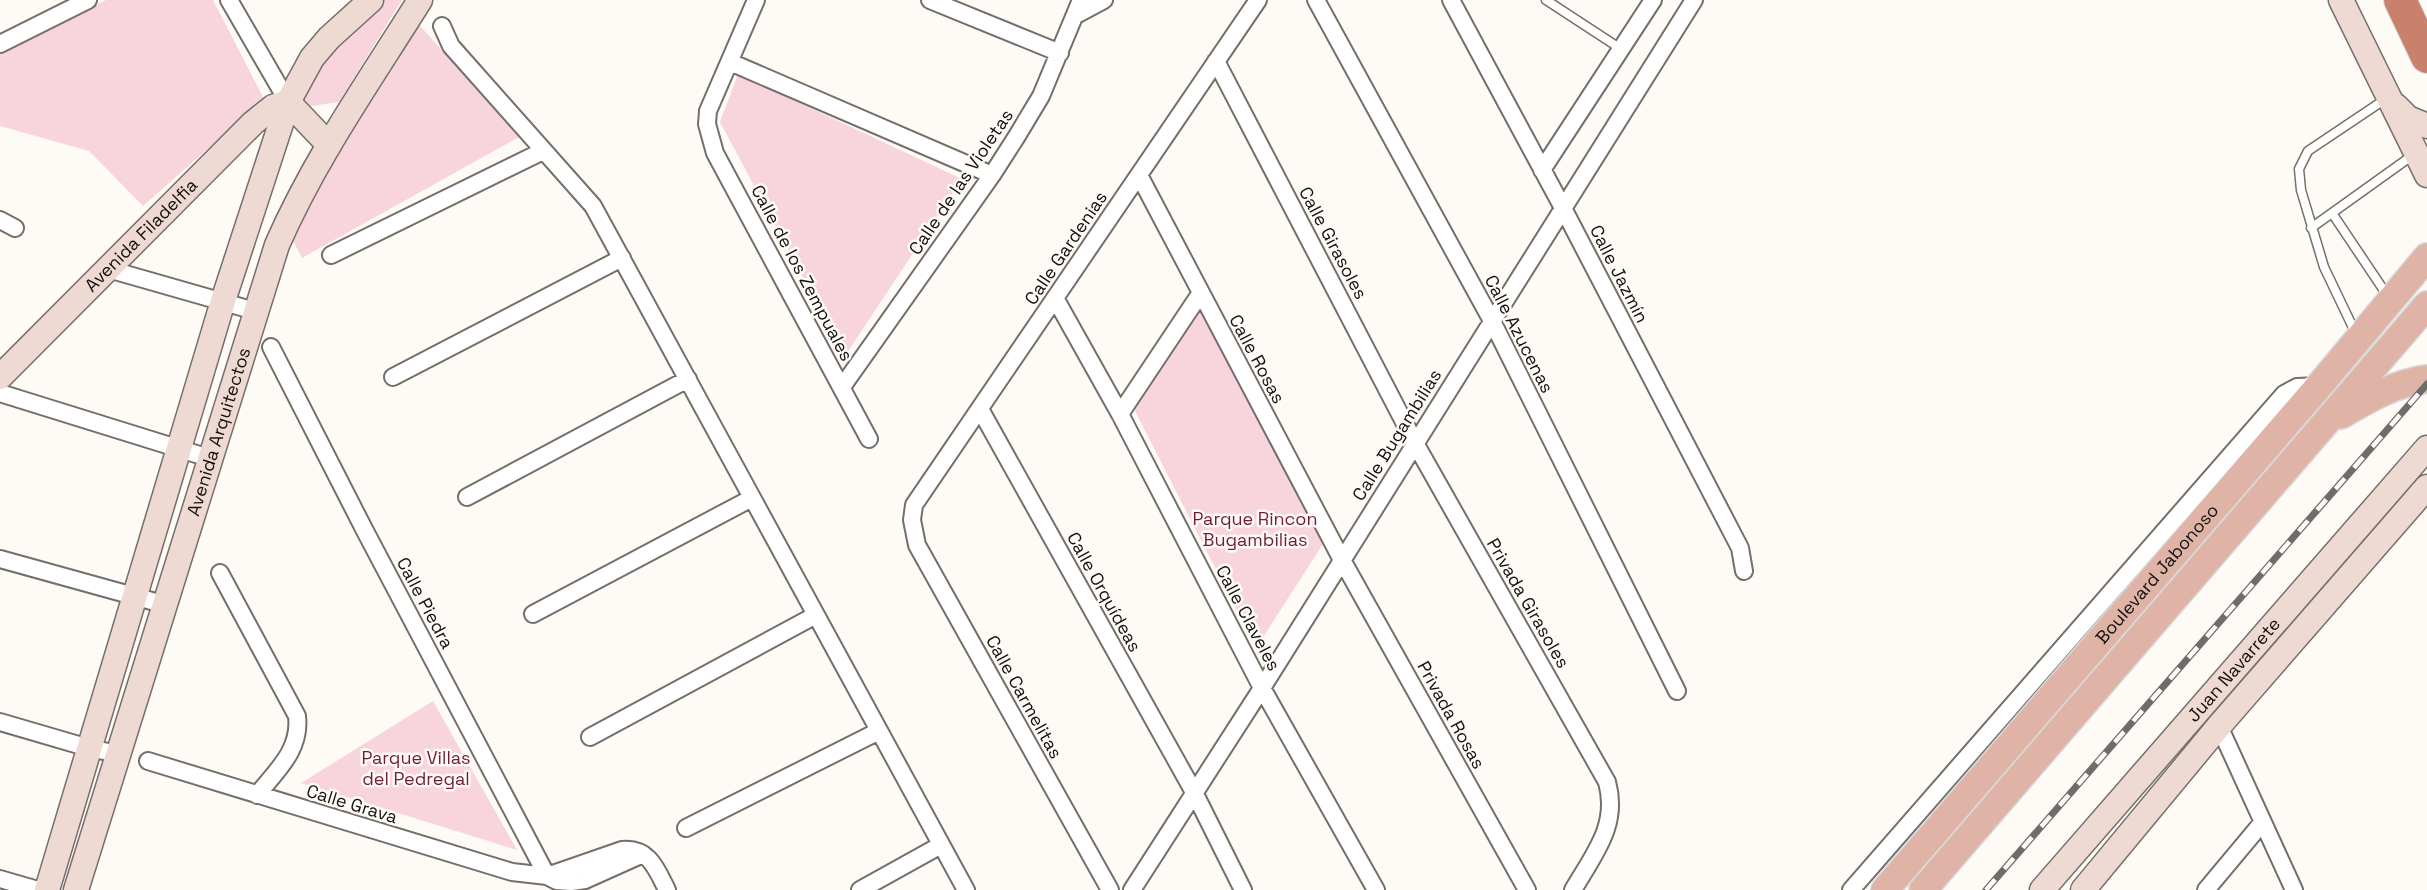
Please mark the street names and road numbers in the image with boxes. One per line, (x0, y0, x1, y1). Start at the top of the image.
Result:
street label: Calle de las Violetas (903, 104, 1018, 259)
street label: Avenida Filadelfia (79, 173, 202, 296)
street label: Calle de los Zempuales (746, 181, 859, 365)
street label: Calle Girasoles (1294, 183, 1373, 303)
street label: Calle Gardenias (1019, 187, 1112, 309)
street label: Calle Jazmín (1585, 221, 1654, 327)
street label: Calle Azucenas (1480, 271, 1559, 397)
street label: Calle Rosas (1224, 310, 1291, 407)
street label: Avenida Arquitectos (181, 344, 255, 519)
street label: Calle Bugambilias (1347, 365, 1446, 505)
street label: Boulevard Jabonoso (2090, 499, 2223, 648)
street label: Calle Orquídeas (1062, 528, 1147, 656)
street label: Privada Girasoles (1482, 534, 1575, 672)
street label: Calle Piedra (392, 553, 459, 652)
street label: Calle Claveles (1211, 561, 1286, 675)
street label: Juan Navarrete (2182, 612, 2285, 726)
street label: Calle Carmelitas (981, 631, 1068, 763)
street label: Privada Rosas (1412, 657, 1491, 773)
street label: Calle Grava (304, 779, 400, 828)

